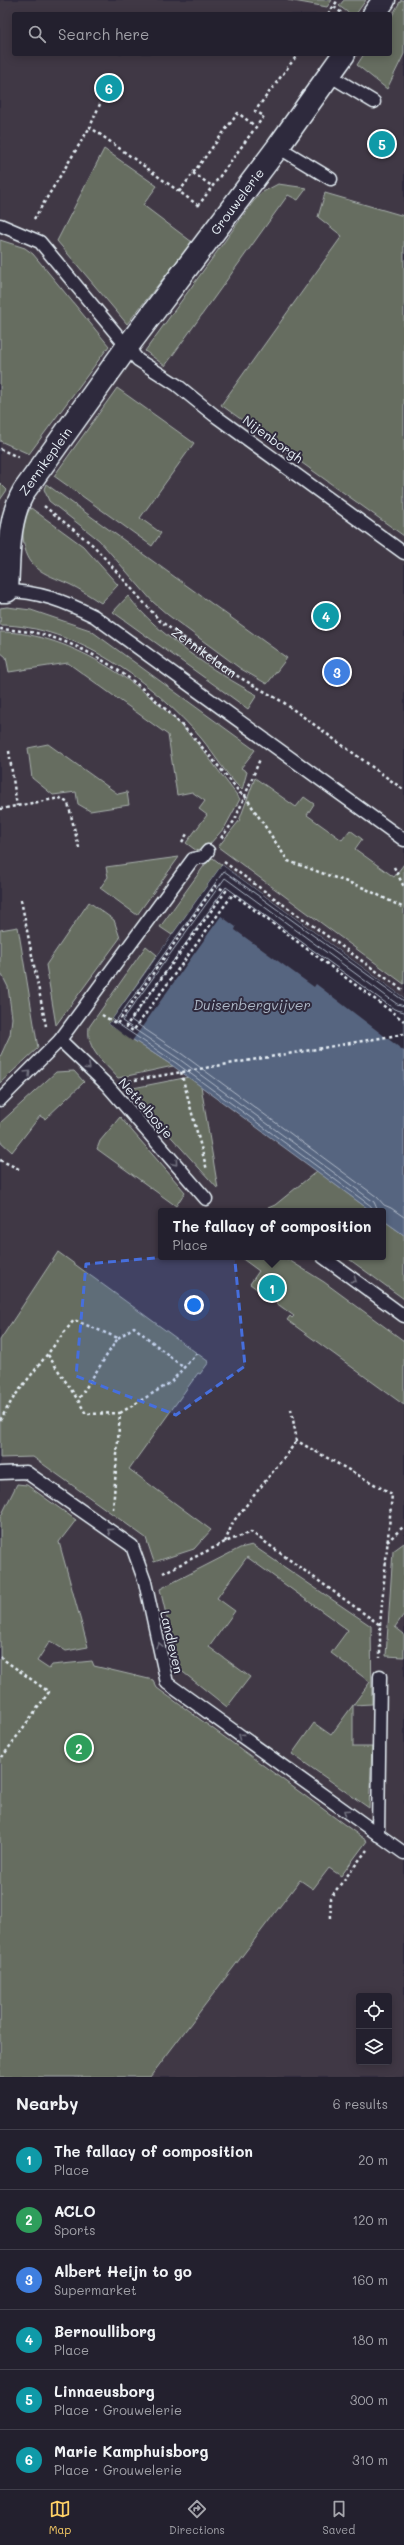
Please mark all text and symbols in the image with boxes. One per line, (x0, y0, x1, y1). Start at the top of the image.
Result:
search box (12, 12, 392, 56)
icon: search (26, 23, 48, 45)
text: Search here (58, 24, 149, 44)
pin: 6 (96, 73, 122, 103)
pin: 5 (369, 129, 395, 159)
street label: Grouwelerie (206, 164, 267, 238)
street label: Nijenborgh (240, 411, 307, 466)
street label: Zernikeplein (15, 423, 75, 498)
pin: 4 (313, 601, 339, 631)
street label: Zernikelaan (168, 623, 240, 681)
pin: 3 (324, 657, 350, 687)
water label: Duisenbergvijver (193, 995, 311, 1014)
one-way arrow (83, 1062, 91, 1069)
one-way arrow (23, 1070, 31, 1078)
street label: Nettelbosje (115, 1074, 177, 1142)
one-way arrow (170, 1158, 177, 1166)
popup (158, 1208, 386, 1260)
text: The fallacy of composition (173, 1216, 371, 1236)
text: Place (173, 1236, 208, 1253)
pin: 1 (259, 1273, 285, 1303)
one-way arrow (350, 1275, 357, 1282)
your location (184, 1295, 204, 1315)
one-way arrow (107, 1529, 114, 1536)
street label: Landleven (157, 1609, 188, 1675)
one-way arrow (155, 1642, 163, 1648)
pin: 2 (66, 1733, 92, 1763)
one-way arrow (238, 1733, 245, 1741)
one-way arrow (344, 1810, 351, 1817)
map controls (356, 1993, 392, 2065)
button: locate (356, 1993, 392, 2029)
button: layers (356, 2029, 392, 2065)
text: Nearby (16, 2092, 78, 2114)
text: 6 results (333, 2095, 388, 2112)
text: The fallacy of composition (54, 2141, 253, 2161)
text: 1 (26, 2151, 32, 2168)
text: 20 m (358, 2151, 388, 2168)
text: Place (54, 2161, 89, 2178)
text: ACLO (54, 2201, 96, 2221)
text: 2 (25, 2211, 33, 2228)
text: 120 m (352, 2211, 388, 2228)
text: Sports (54, 2221, 96, 2238)
text: Albert Heijn to go (54, 2261, 192, 2281)
text: 3 (25, 2271, 33, 2288)
text: 160 m (352, 2271, 388, 2288)
text: Supermarket (54, 2281, 137, 2298)
text: Bernoulliborg (54, 2321, 156, 2341)
text: 4 (25, 2331, 33, 2348)
text: 180 m (352, 2331, 388, 2348)
text: Place (54, 2341, 89, 2358)
text: Linnaeusborg (54, 2381, 155, 2401)
text: 5 (25, 2391, 33, 2408)
text: 300 m (350, 2391, 388, 2408)
text: Place · Grouwelerie (54, 2401, 182, 2418)
text: Marie Kamphuisborg (54, 2441, 208, 2461)
text: 6 (25, 2451, 33, 2468)
text: 310 m (352, 2451, 388, 2468)
text: Place · Grouwelerie (54, 2461, 182, 2478)
tab: Map (49, 2498, 71, 2537)
tab: Directions (169, 2498, 225, 2537)
tab: Saved (322, 2498, 355, 2537)

